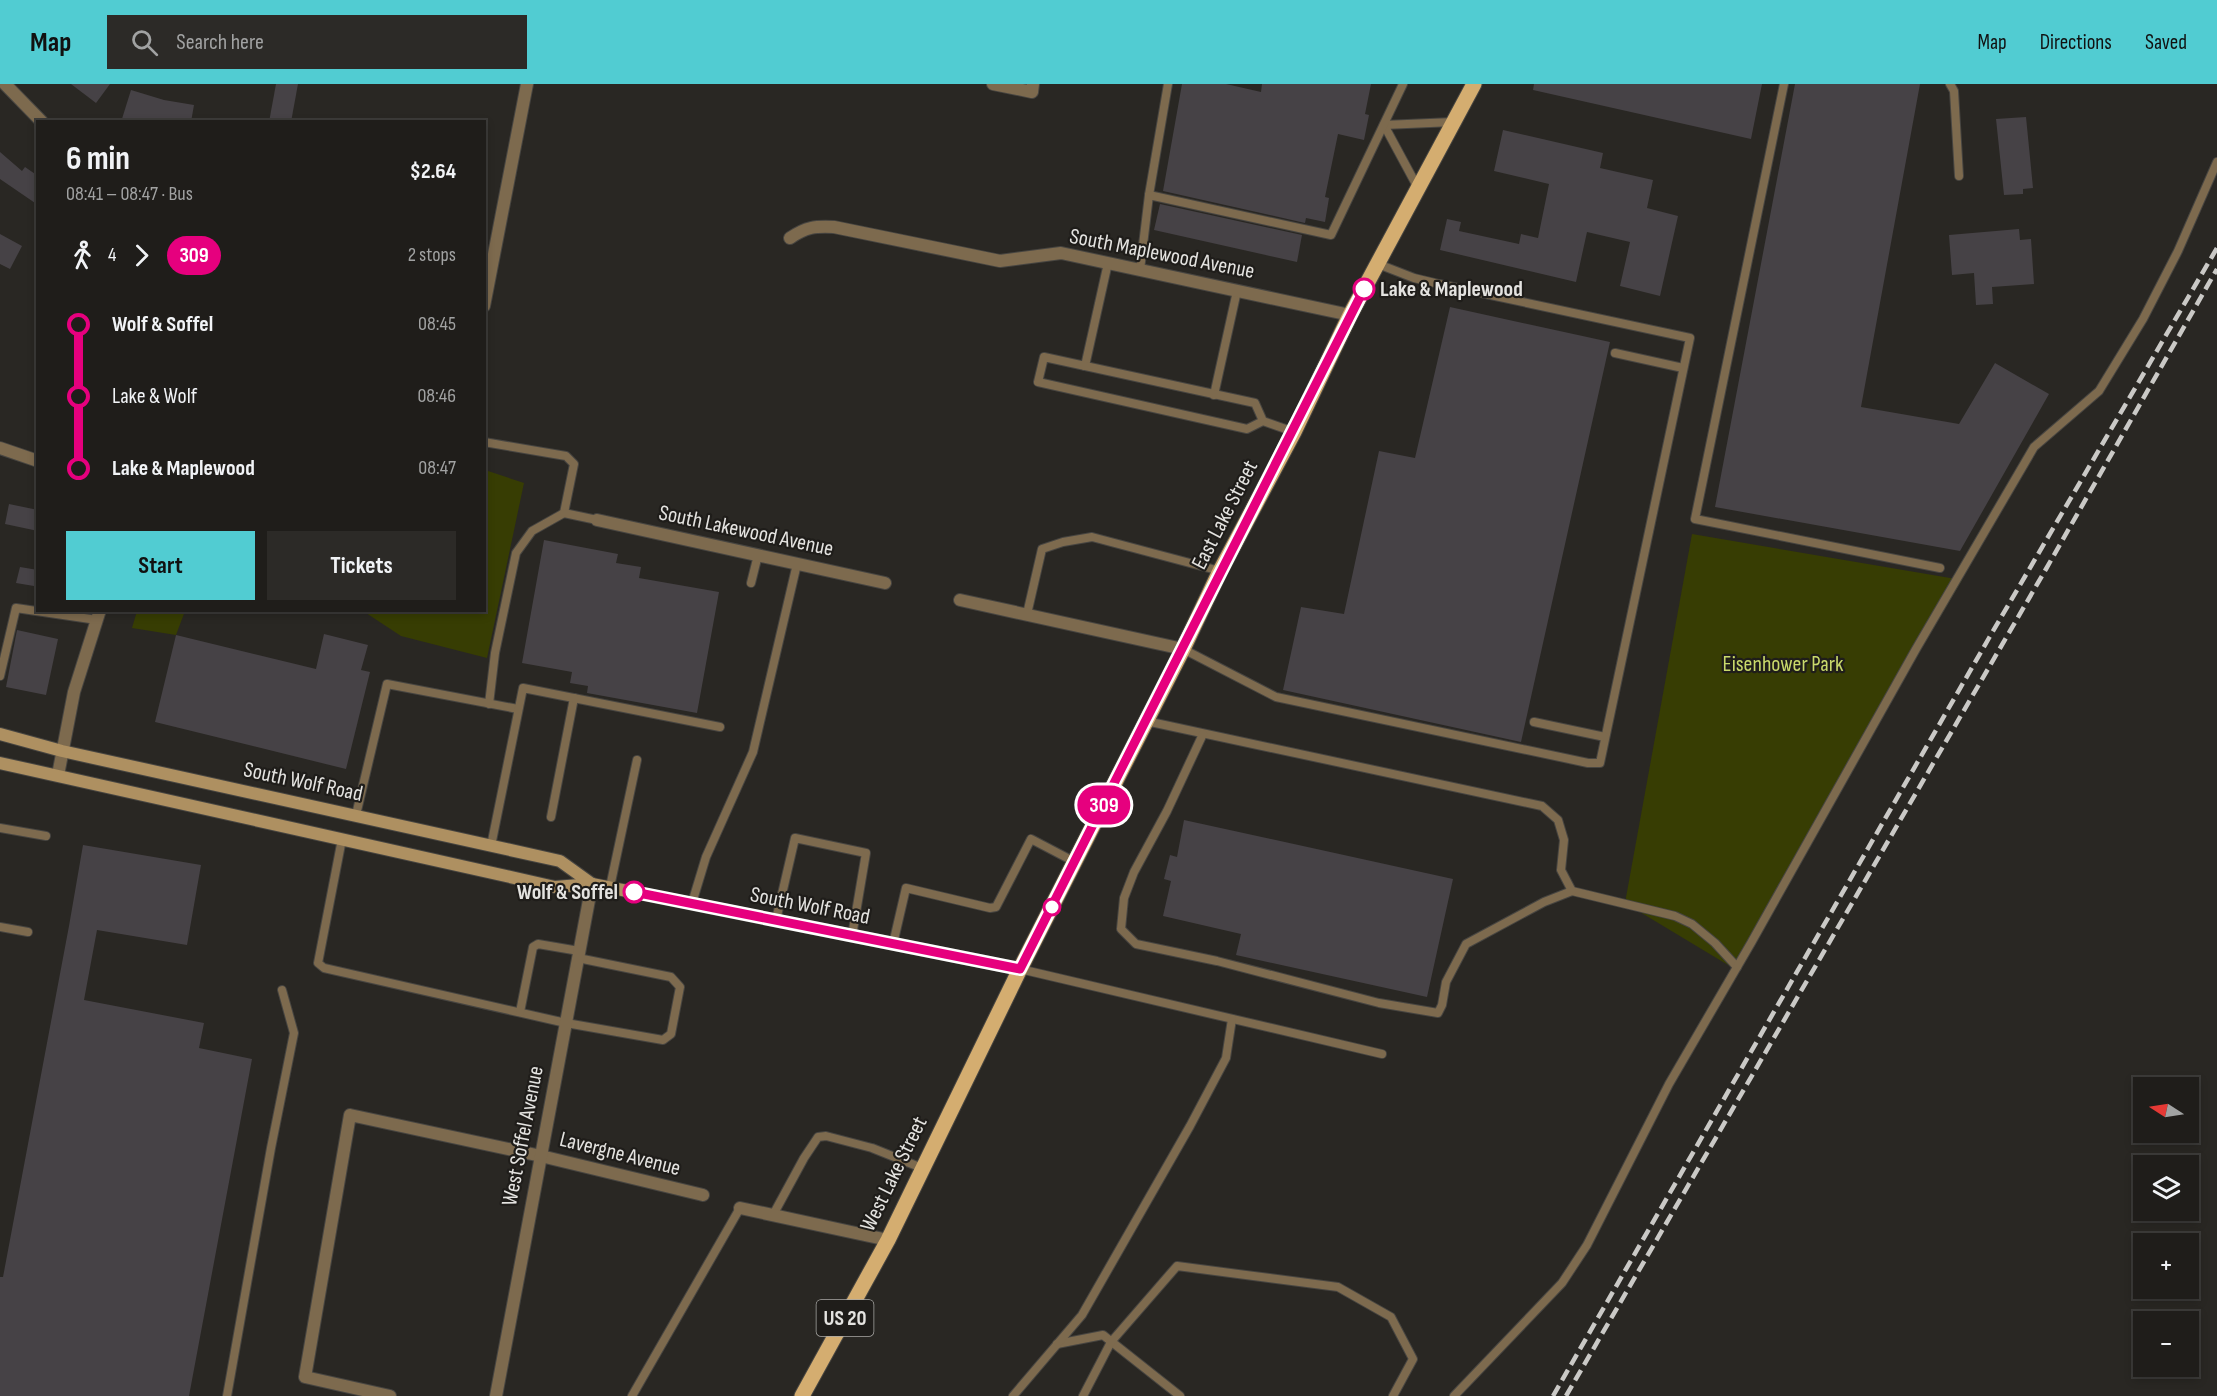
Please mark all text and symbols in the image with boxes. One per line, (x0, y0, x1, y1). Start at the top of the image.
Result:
search box (107, 15, 527, 69)
text: Map (30, 26, 71, 59)
icon: search (128, 26, 161, 59)
text: Search here (176, 29, 264, 56)
text: Map (1977, 30, 2007, 55)
text: Directions (2040, 30, 2112, 55)
text: Saved (2145, 30, 2187, 55)
text: 6 min (66, 139, 130, 179)
text: $2.64 (410, 158, 456, 185)
text: 08:41 – 08:47 · Bus (66, 182, 193, 206)
street label: South Maplewood Avenue (1067, 223, 1257, 285)
icon: walk (66, 239, 99, 272)
icon: forward (125, 239, 158, 272)
text: 4 (108, 243, 116, 267)
text: 309 (179, 243, 209, 268)
text: 2 stops (408, 243, 456, 267)
place label: Lake & Maplewood (1380, 276, 1523, 303)
marker: Lake & Maplewood (1353, 278, 1375, 300)
text: Wolf & Soffel (112, 311, 213, 338)
text: 08:45 (418, 312, 456, 336)
text: Lake & Wolf (112, 383, 197, 410)
text: 08:46 (417, 384, 456, 408)
text: Lake & Maplewood (112, 455, 255, 482)
text: 08:47 (418, 456, 456, 480)
street label: East Lake Street (1186, 456, 1264, 574)
street label: South Lakewood Avenue (656, 499, 836, 563)
button: Start (66, 531, 255, 600)
button: Tickets (267, 531, 456, 600)
park label: Eisenhower Park (1723, 651, 1844, 678)
street label: South Wolf Road (241, 756, 365, 808)
line badge: 309 (1070, 786, 1138, 824)
text: 309 (1089, 793, 1119, 818)
place label: Wolf & Soffel (517, 879, 618, 906)
marker: Wolf & Soffel (623, 881, 645, 903)
street label: South Wolf Road (748, 881, 872, 931)
unlabelled marker (1043, 898, 1061, 916)
street label: West Soffel Avenue (496, 1064, 550, 1208)
north arrow (2133, 1077, 2199, 1143)
map controls (2133, 1077, 2199, 1377)
street label: West Lake Street (855, 1112, 934, 1236)
street label: Lavergne Avenue (557, 1126, 683, 1182)
button: layers (2133, 1155, 2199, 1221)
button: + (2133, 1233, 2199, 1299)
road number: US 20 (816, 1300, 874, 1336)
button: − (2133, 1311, 2199, 1377)

